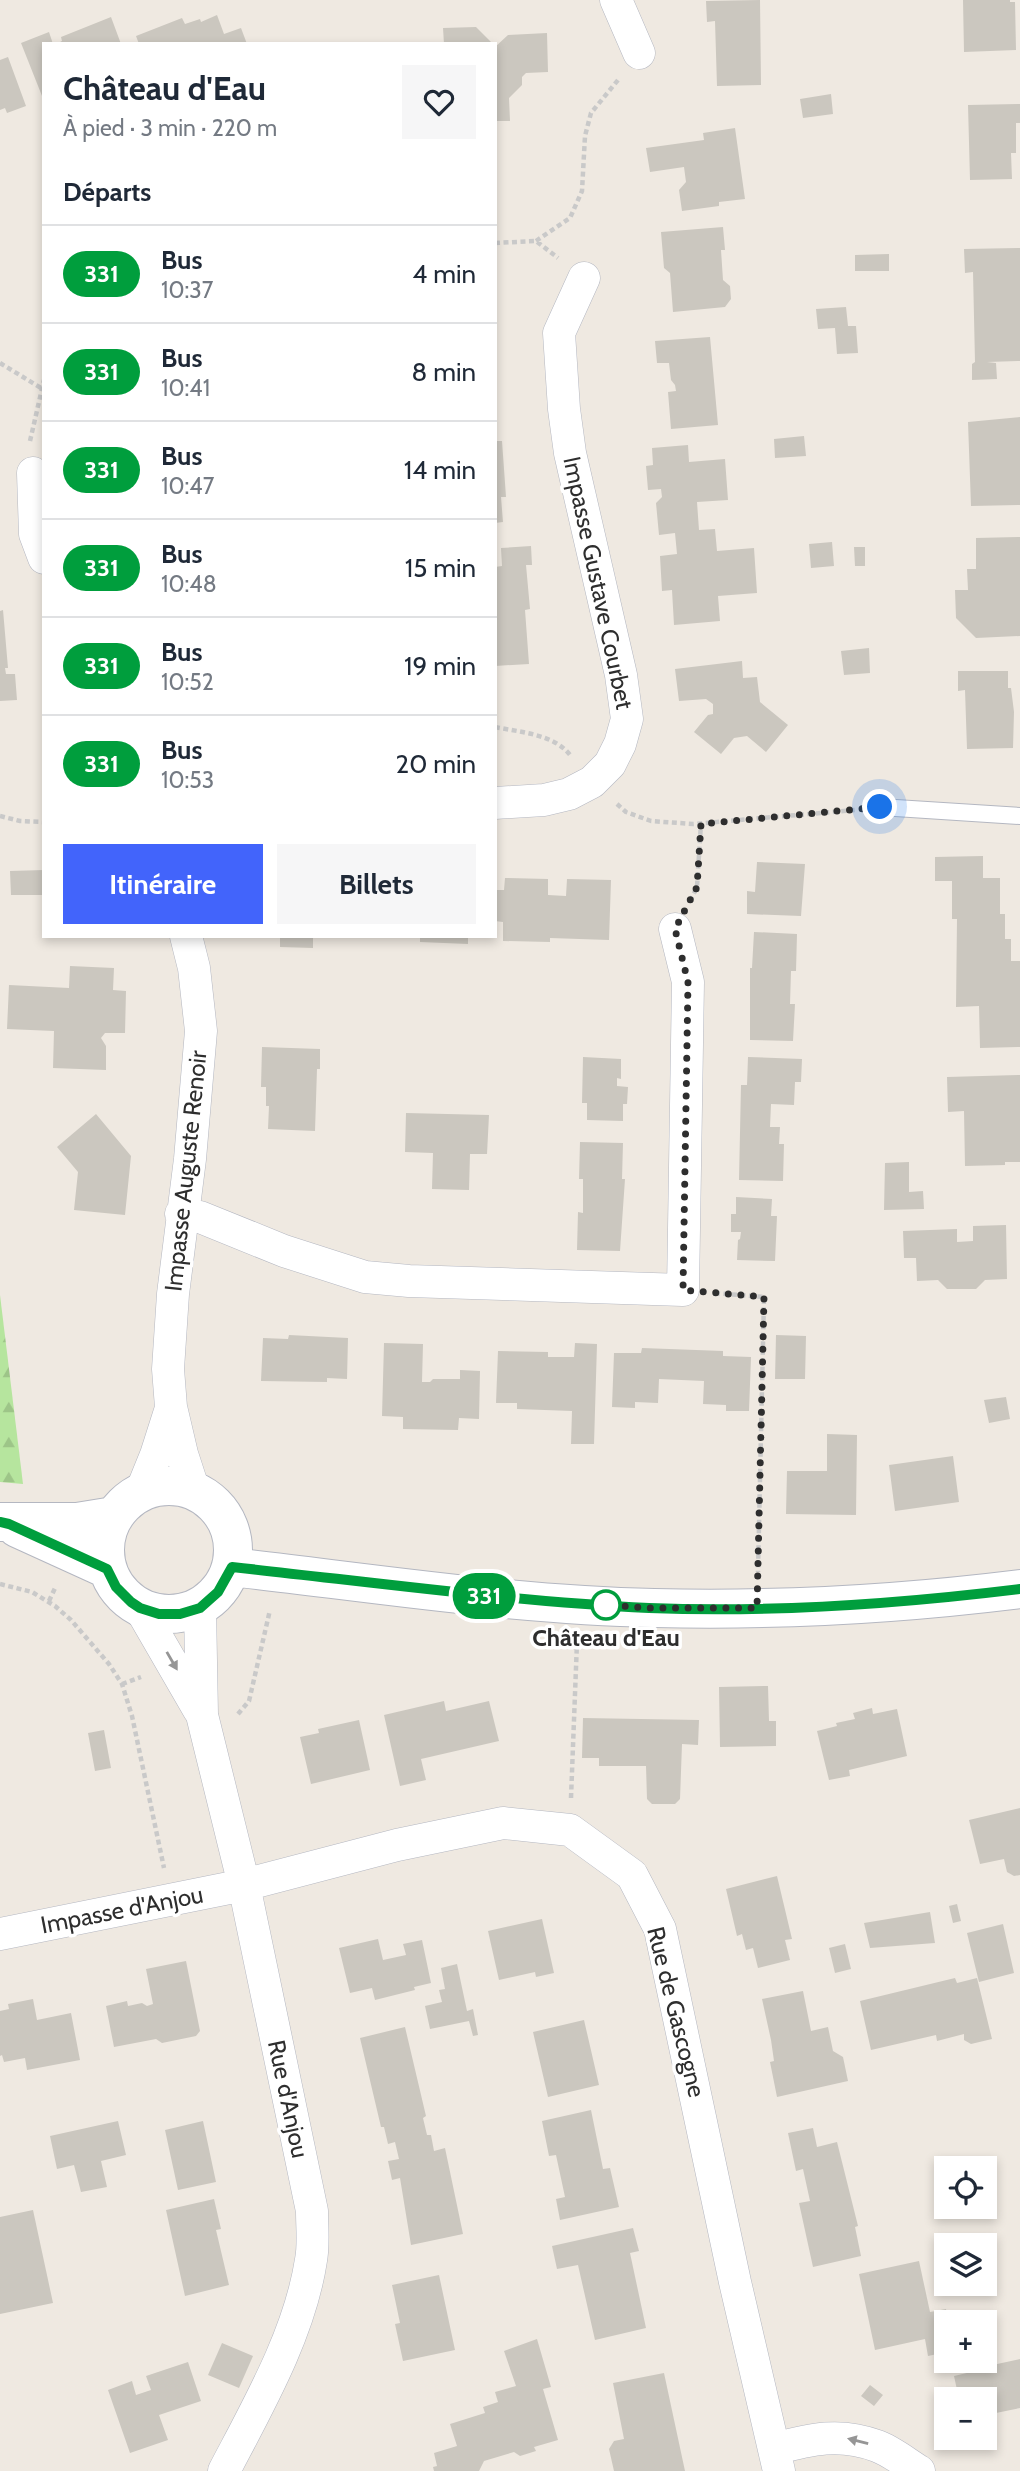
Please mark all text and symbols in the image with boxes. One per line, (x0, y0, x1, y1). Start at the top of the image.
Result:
button: heart (402, 65, 476, 139)
text: Château d'Eau (63, 68, 266, 108)
text: À pied · 3 min · 220 m (63, 114, 277, 142)
text: Départs (63, 176, 151, 208)
text: Bus (161, 244, 202, 276)
text: 4 min (412, 258, 476, 290)
text: 331 (84, 259, 119, 288)
text: 10:37 (161, 276, 213, 304)
text: Bus (161, 342, 202, 374)
text: 8 min (412, 356, 476, 388)
text: 331 (84, 357, 119, 386)
text: 10:41 (161, 374, 210, 402)
text: Bus (161, 440, 202, 472)
text: 14 min (404, 454, 476, 486)
street label: Impasse Gustave Courbet (558, 454, 639, 712)
text: 331 (84, 455, 119, 484)
text: 10:47 (161, 472, 214, 500)
text: Bus (161, 538, 202, 570)
text: 15 min (405, 552, 476, 584)
text: 331 (84, 553, 119, 582)
text: 10:48 (161, 570, 217, 598)
text: Bus (161, 636, 202, 668)
text: 19 min (404, 650, 476, 682)
text: 331 (84, 651, 119, 680)
text: 10:52 (161, 668, 214, 696)
text: Bus (161, 734, 202, 766)
text: 20 min (396, 748, 476, 780)
text: 331 (84, 749, 119, 778)
text: 10:53 (161, 766, 214, 794)
your location (862, 789, 897, 824)
button: Itinéraire (63, 844, 263, 924)
button: Billets (277, 844, 476, 924)
street label: Impasse Auguste Renoir (158, 1049, 213, 1293)
line badge: 331 (444, 1573, 524, 1619)
text: 331 (467, 1581, 501, 1610)
marker: Château d'Eau (591, 1590, 621, 1620)
place label: Château d'Eau (532, 1623, 680, 1652)
one-way arrow (166, 1652, 178, 1671)
street label: Impasse d'Anjou (38, 1880, 206, 1939)
street label: Rue de Gascogne (641, 1924, 712, 2100)
street label: Rue d'Anjou (262, 2037, 315, 2161)
map controls (934, 2156, 997, 2450)
button: locate (934, 2156, 997, 2219)
button: layers (934, 2233, 997, 2296)
button: + (934, 2310, 997, 2373)
button: − (934, 2387, 997, 2450)
one-way arrow (847, 2435, 869, 2446)

